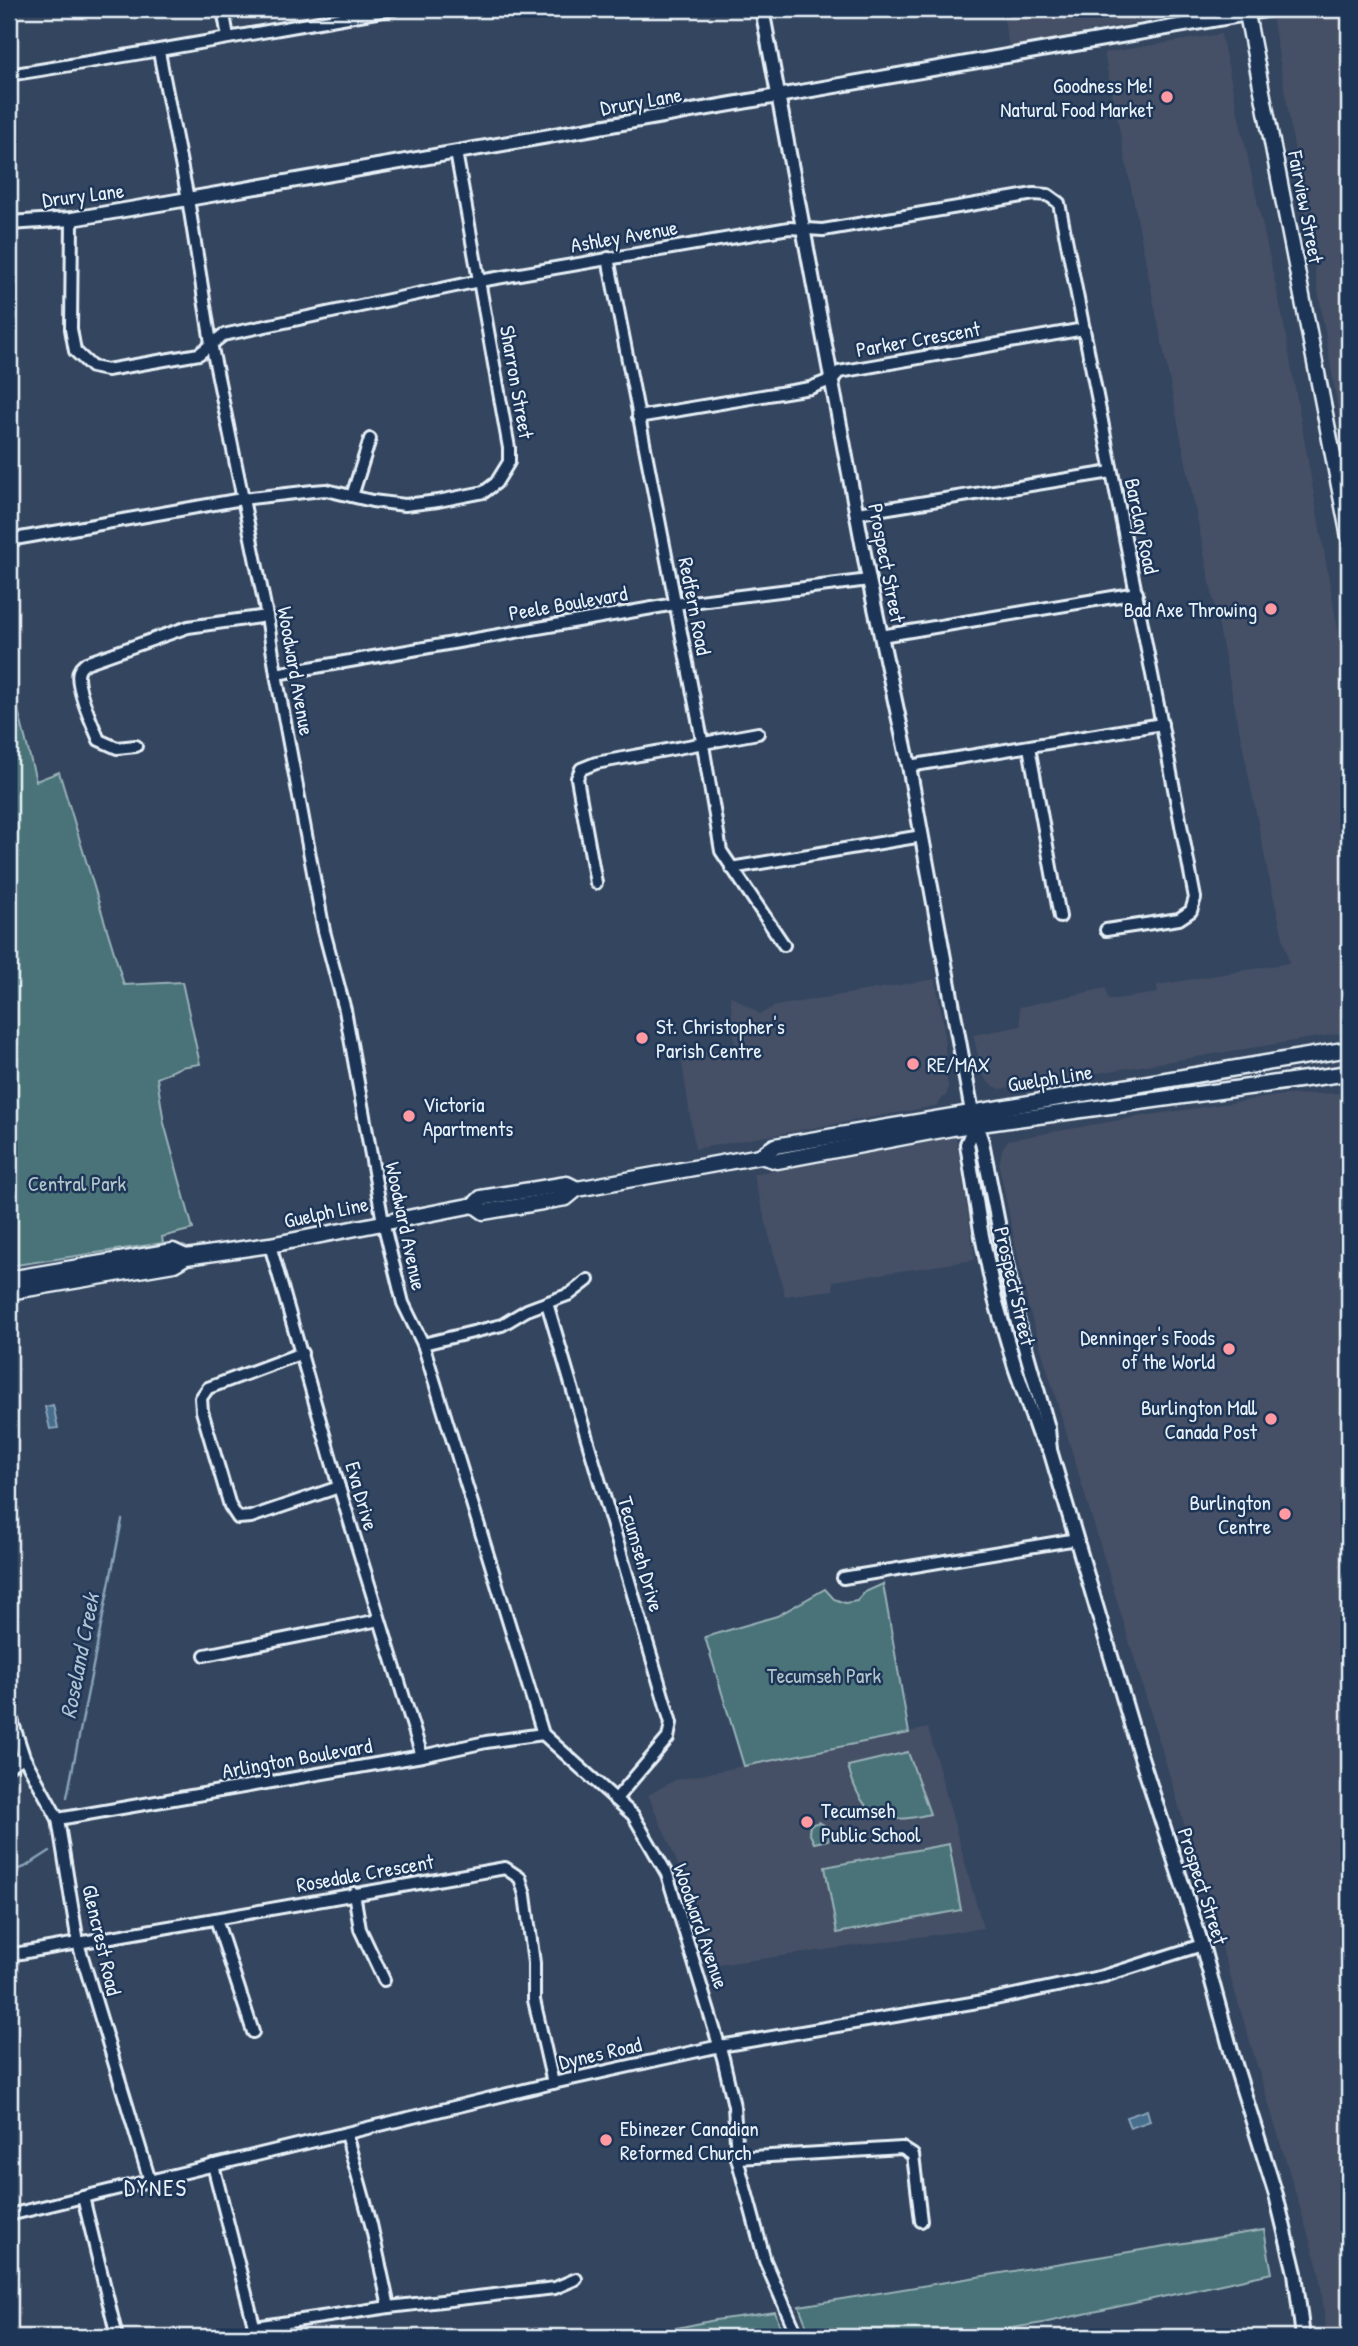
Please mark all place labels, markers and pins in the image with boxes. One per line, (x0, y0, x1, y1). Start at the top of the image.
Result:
place label: Goodness Me! Natural Food Market (1000, 71, 1154, 124)
marker: Goodness Me! Natural Food Market (1159, 89, 1175, 105)
place label: Bad Axe Throwing (1124, 595, 1257, 624)
marker: Bad Axe Throwing (1263, 601, 1279, 617)
place label: St. Christopher's Parish Centre (656, 1012, 785, 1065)
marker: St. Christopher's Parish Centre (634, 1030, 650, 1046)
place label: RE/MAX (927, 1050, 990, 1079)
marker: RE/MAX (905, 1056, 921, 1072)
place label: Victoria Apartments (423, 1090, 513, 1143)
marker: Victoria Apartments (401, 1108, 417, 1124)
place label: Denninger's Foods of the World (1080, 1323, 1215, 1376)
marker: Denninger's Foods of the World (1221, 1341, 1237, 1357)
place label: Burlington Mall Canada Post (1141, 1393, 1258, 1446)
marker: Burlington Mall Canada Post (1263, 1411, 1279, 1427)
place label: Burlington Centre (1190, 1488, 1271, 1541)
marker: Burlington Centre (1277, 1506, 1293, 1522)
place label: Tecumseh Public School (821, 1796, 921, 1849)
marker: Tecumseh Public School (799, 1814, 815, 1830)
place label: Ebinezer Canadian Reformed Church (620, 2114, 759, 2167)
marker: Ebinezer Canadian Reformed Church (598, 2132, 614, 2148)

